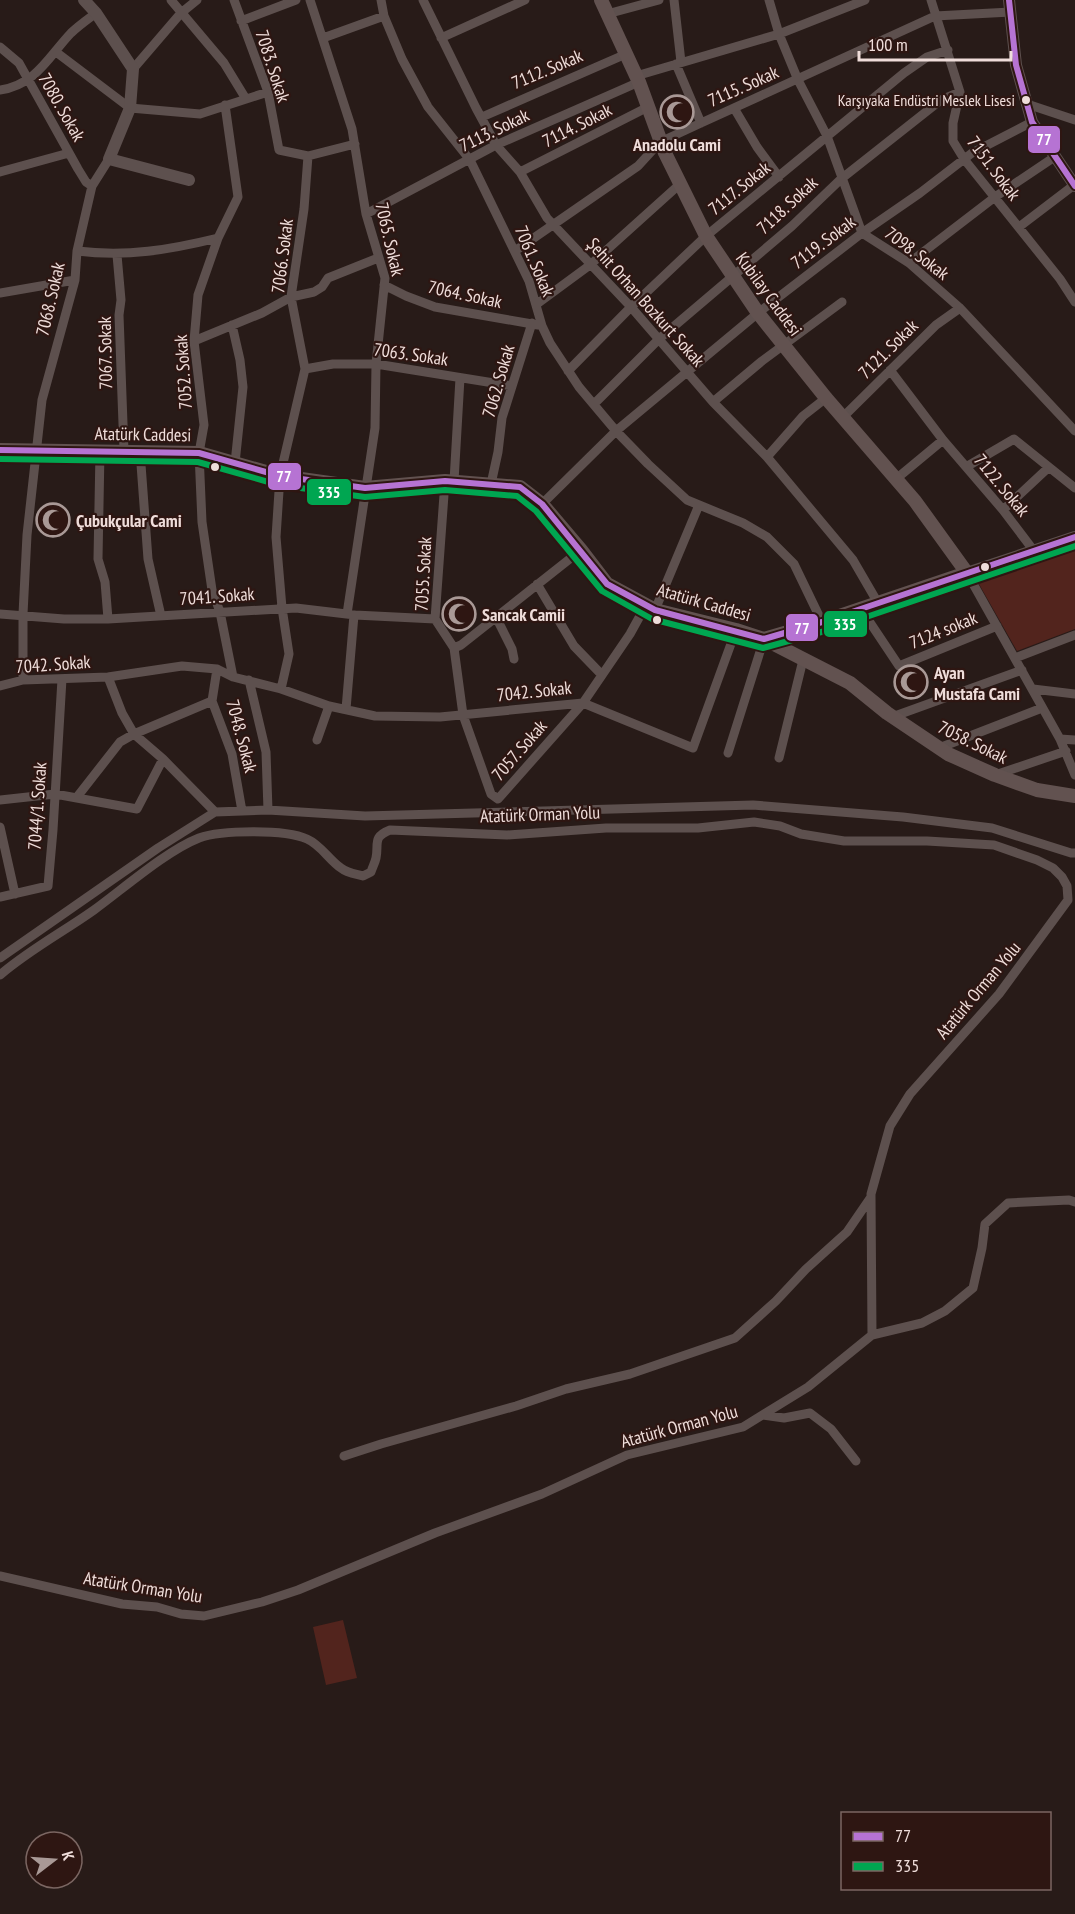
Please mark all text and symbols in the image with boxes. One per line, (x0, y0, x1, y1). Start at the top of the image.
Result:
scale bar (859, 24, 1010, 62)
street label: 7083. Sokak (250, 27, 296, 105)
text: 100 m (868, 33, 908, 56)
street label: 7112. Sokak (508, 44, 586, 94)
street label: 7115. Sokak (704, 60, 782, 112)
street label: 7080. Sokak (33, 69, 91, 145)
place label: Karşıyaka Endüstri Meslek Lisesi (838, 90, 1015, 110)
mosque icon: Anadolu Cami (659, 94, 695, 130)
marker: Karşıyaka Endüstri Meslek Lisesi (1020, 94, 1032, 106)
street label: 7114. Sokak (538, 98, 616, 152)
street label: 7113. Sokak (455, 103, 533, 157)
line badge: 77 (1027, 125, 1061, 154)
text: 77 (1036, 129, 1052, 149)
street label: 7151. Sokak (962, 131, 1026, 205)
place label: Anadolu Cami (632, 133, 721, 156)
street label: 7117. Sokak (703, 156, 775, 220)
street label: 7118. Sokak (752, 171, 822, 239)
street label: 7065. Sokak (370, 200, 410, 278)
street label: 7119. Sokak (786, 210, 860, 274)
street label: 7066. Sokak (266, 217, 298, 295)
street label: 7098. Sokak (880, 221, 954, 285)
street label: 7061. Sokak (510, 222, 560, 300)
street label: Şehit Orhan Bozkurt Sokak (582, 233, 710, 371)
street label: Kubilay Caddesi (731, 248, 807, 340)
street label: 7068. Sokak (30, 260, 70, 338)
street label: 7064. Sokak (426, 275, 504, 313)
street label: 7121. Sokak (853, 314, 923, 384)
street label: 7067. Sokak (93, 316, 117, 390)
street label: 7052. Sokak (169, 334, 197, 410)
street label: 7063. Sokak (372, 337, 450, 371)
street label: 7062. Sokak (477, 342, 519, 420)
street label: Atatürk Caddesi (94, 422, 192, 446)
street label: 7122. Sokak (969, 449, 1035, 521)
unlabelled marker (209, 461, 221, 473)
line badge: 77 (267, 462, 302, 491)
text: 77 (276, 466, 292, 486)
line badge: 335 (306, 478, 352, 506)
text: 335 (318, 482, 340, 502)
mosque icon: Çubukçular Cami (35, 502, 71, 538)
place label: Çubukçular Cami (76, 509, 182, 532)
street label: 7055. Sokak (410, 536, 436, 612)
unlabelled marker (979, 561, 991, 573)
street label: Atatürk Caddesi (654, 578, 754, 626)
street label: 7041. Sokak (179, 582, 255, 610)
mosque icon: Sancak Camii (441, 596, 477, 632)
place label: Sancak Camii (482, 603, 565, 626)
street label: 7124 sokak (906, 606, 980, 654)
line badge: 335 (823, 610, 868, 638)
line badge: 77 (785, 613, 819, 642)
unlabelled marker (651, 614, 663, 626)
text: 335 (834, 614, 856, 634)
text: 77 (794, 618, 810, 638)
street label: 7042. Sokak (15, 650, 91, 678)
place label: Ayan Mustafa Cami (933, 661, 1020, 705)
mosque icon: Ayan Mustafa Cami (893, 664, 929, 700)
street label: 7042. Sokak (496, 676, 572, 706)
street label: 7048. Sokak (221, 697, 263, 775)
street label: 7057. Sokak (486, 715, 552, 785)
street label: 7058. Sokak (934, 715, 1012, 769)
street label: 7044/1. Sokak (22, 761, 52, 851)
street label: Atatürk Orman Yolu (480, 800, 600, 828)
street label: Atatürk Orman Yolu (931, 937, 1025, 1043)
street label: Atatürk Orman Yolu (618, 1399, 740, 1453)
street label: Atatürk Orman Yolu (82, 1566, 204, 1608)
legend (841, 1812, 1051, 1890)
text: 77 (895, 1824, 911, 1847)
north arrow (24, 1830, 84, 1890)
text: K (58, 1849, 79, 1863)
text: 335 (895, 1854, 919, 1877)

